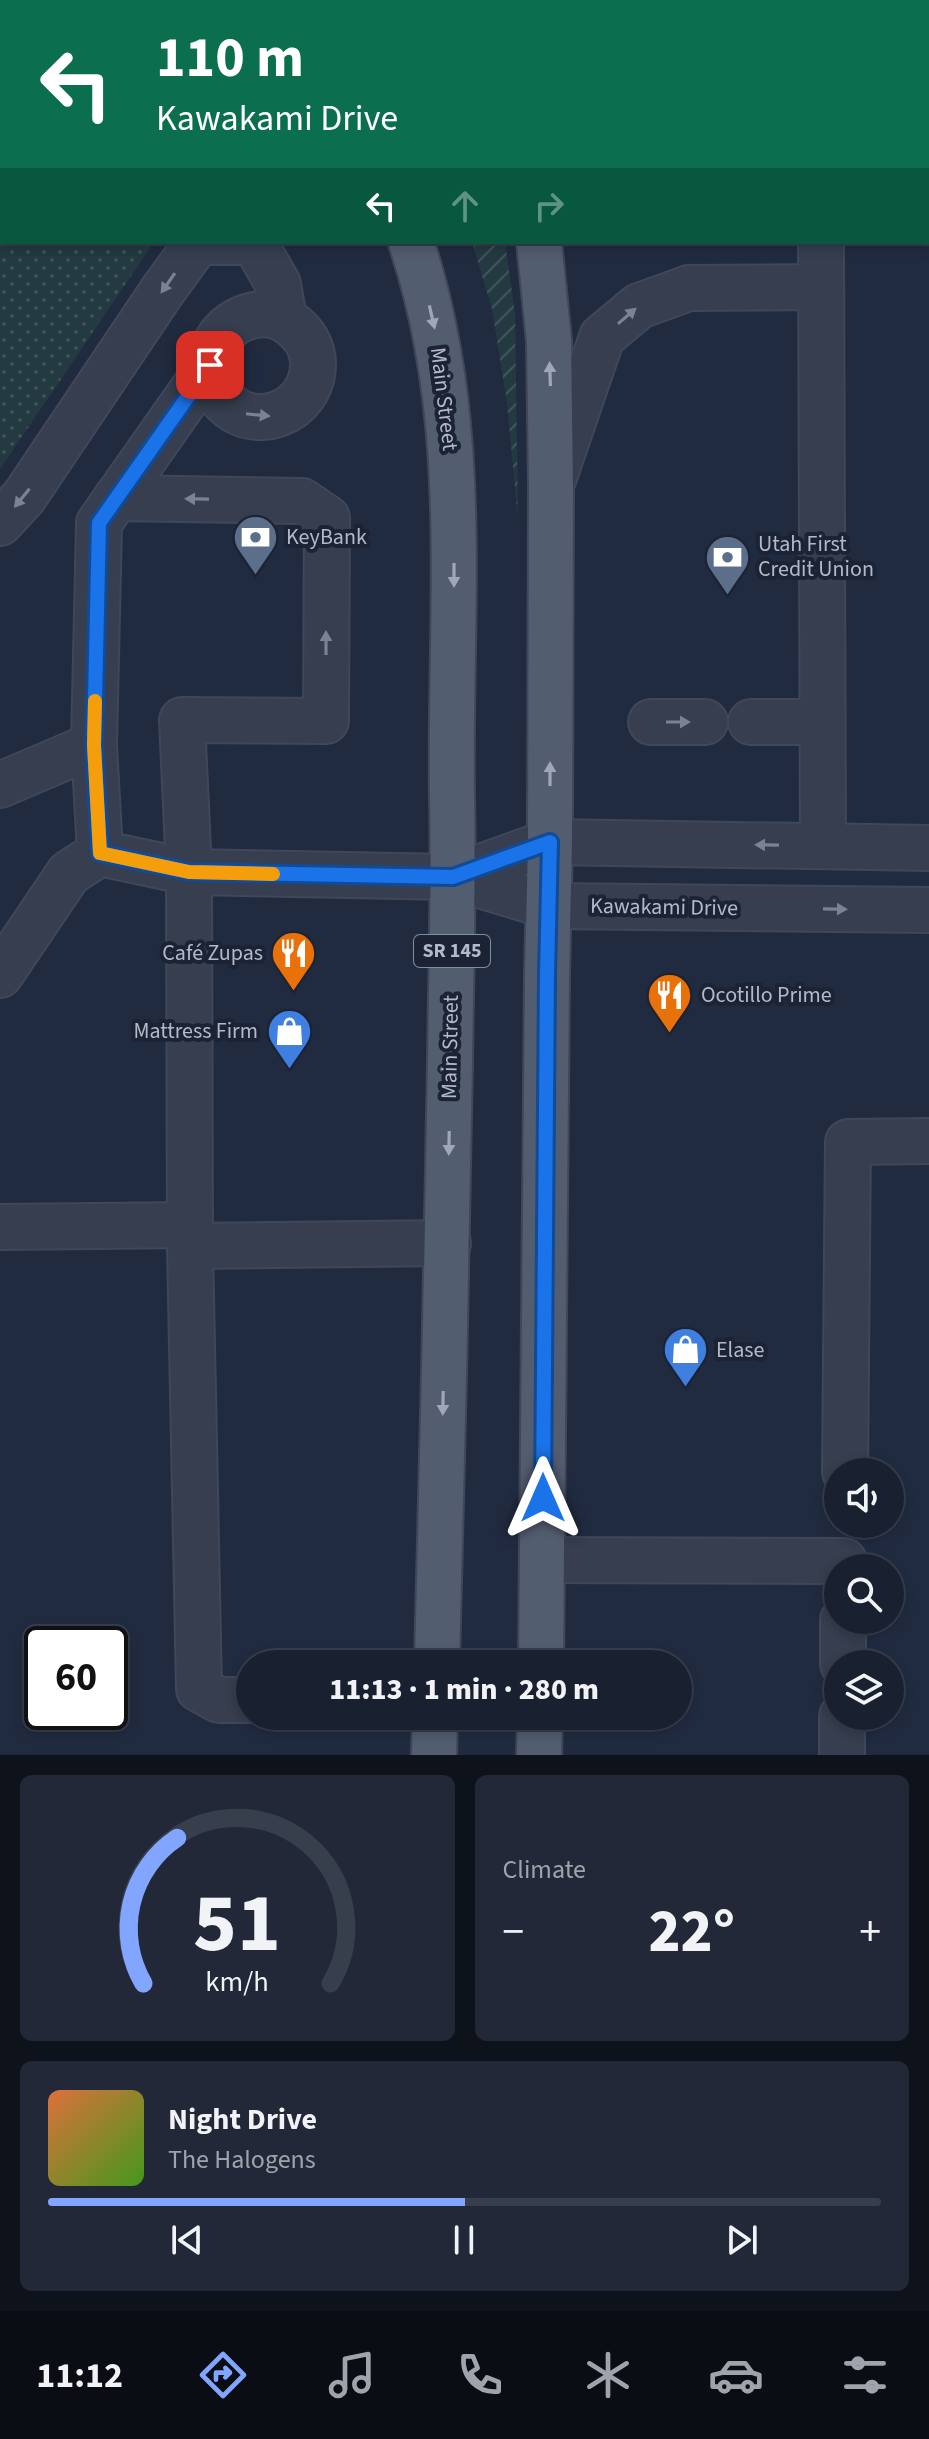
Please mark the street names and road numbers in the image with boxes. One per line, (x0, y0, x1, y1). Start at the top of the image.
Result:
street label: Main Street (422, 345, 466, 453)
street label: Kawakami Drive (590, 890, 738, 924)
road number: SR 145 (414, 935, 490, 967)
street label: Main Street (433, 994, 467, 1099)

